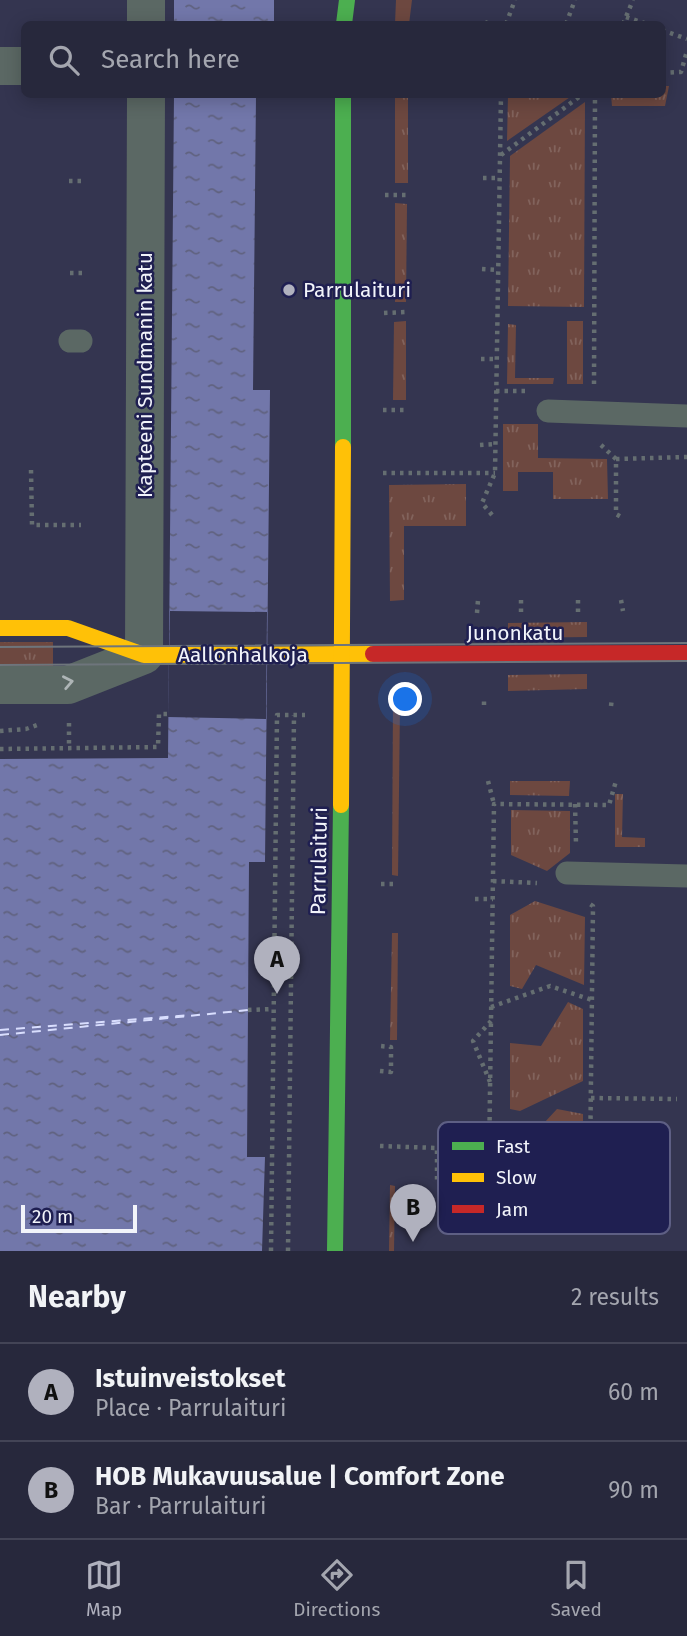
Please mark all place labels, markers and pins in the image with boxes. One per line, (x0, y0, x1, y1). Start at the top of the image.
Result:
place label: Parrulaituri (303, 277, 411, 303)
marker: Parrulaituri (281, 282, 297, 298)
pin: A (254, 936, 300, 994)
pin: B (390, 1184, 436, 1242)

